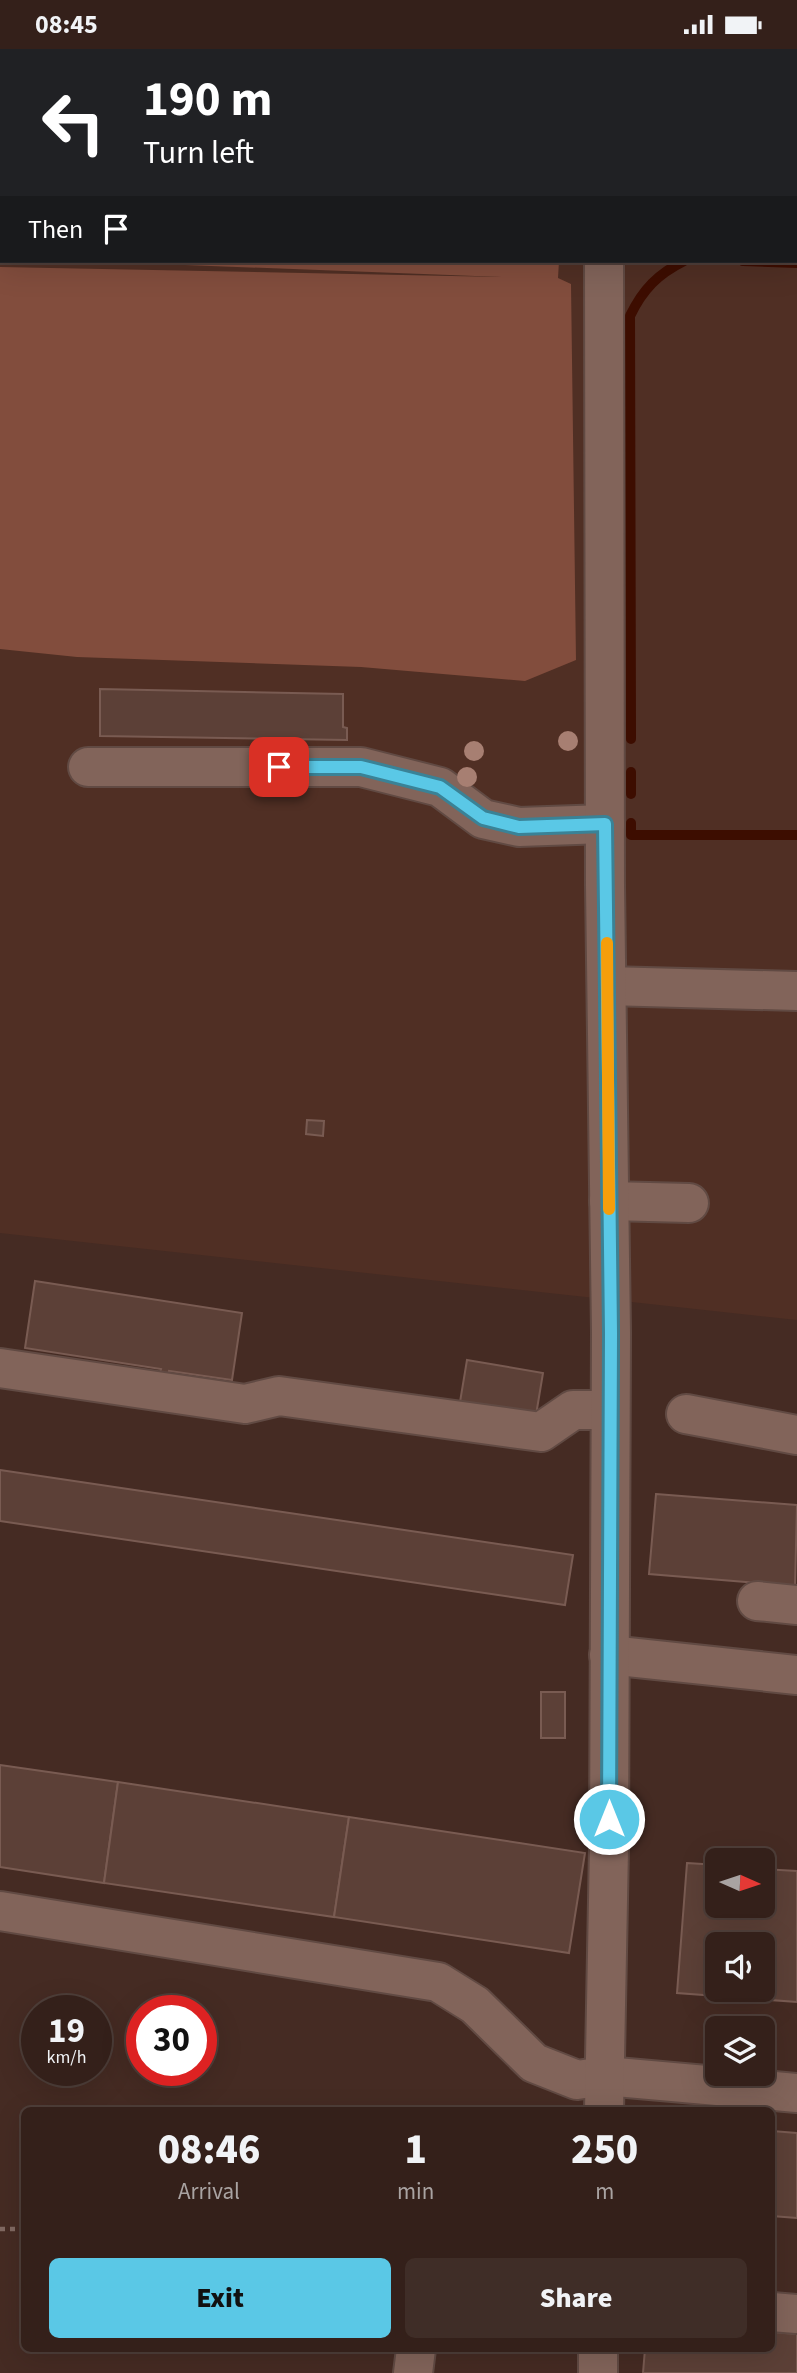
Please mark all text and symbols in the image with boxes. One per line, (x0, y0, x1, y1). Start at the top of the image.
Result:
text: 08:45 (35, 6, 98, 43)
text: 190 m (143, 65, 272, 135)
icon: left (28, 77, 119, 168)
text: Turn left (143, 130, 254, 176)
icon: arrive (97, 210, 135, 248)
text: Then (28, 211, 83, 248)
pin (249, 737, 309, 797)
icon: arrive (260, 748, 298, 786)
position arrow (572, 1782, 646, 1856)
north arrow (705, 1848, 775, 1918)
map controls (705, 1848, 775, 2086)
button: sound (705, 1932, 775, 2002)
speed limit sign: 30 (126, 1995, 217, 2086)
text: 19 (48, 2006, 85, 2056)
button: layers (705, 2016, 775, 2086)
text: km/h (47, 2045, 86, 2070)
text: 08:46 (158, 2120, 260, 2180)
text: 1 (404, 2120, 427, 2180)
text: 250 (571, 2120, 638, 2180)
text: Arrival (178, 2175, 240, 2208)
text: min (397, 2175, 434, 2208)
text: m (595, 2175, 614, 2208)
button: Exit (49, 2258, 391, 2338)
button: Share (405, 2258, 747, 2338)

